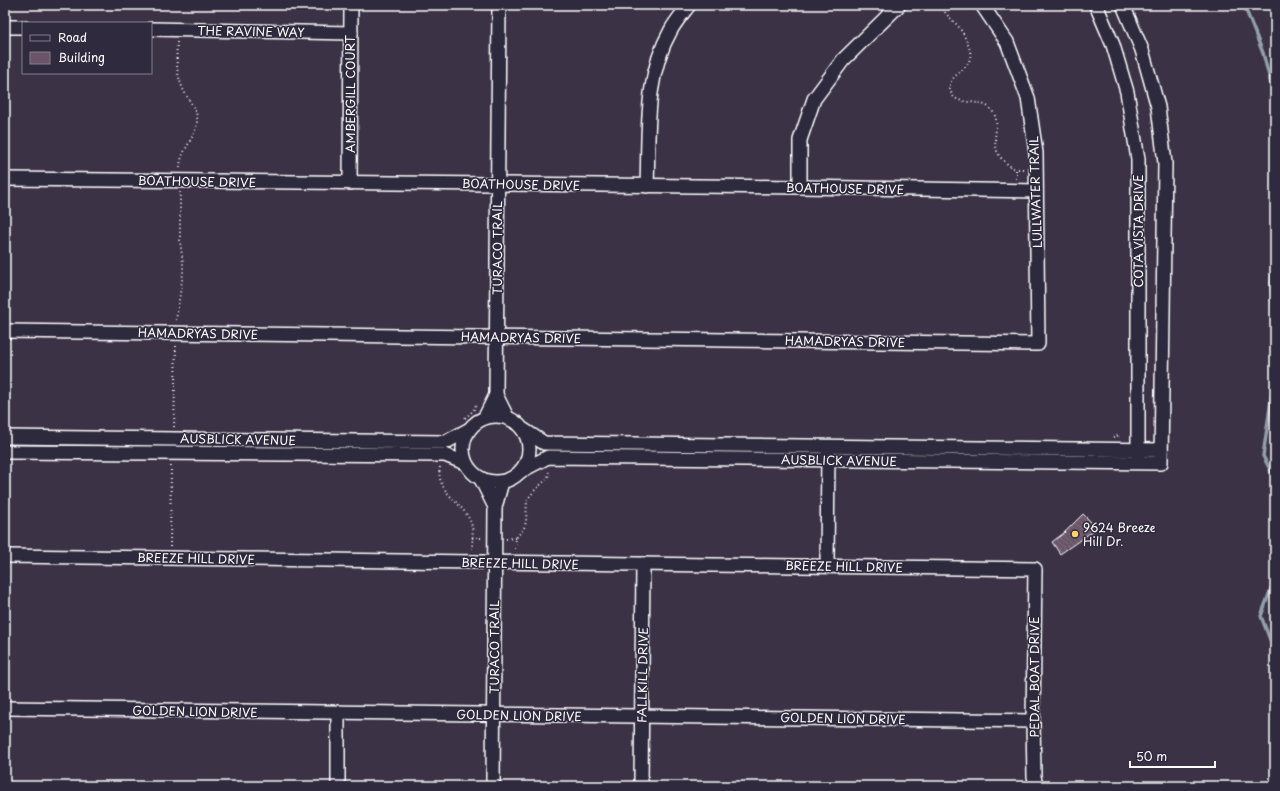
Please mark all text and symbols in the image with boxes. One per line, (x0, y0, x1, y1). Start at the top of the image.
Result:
street label: THE RAVINE WAY (197, 21, 305, 41)
legend (22, 22, 152, 74)
text: Road (58, 28, 87, 46)
street label: AMBERGILL COURT (341, 34, 359, 153)
text: Building (58, 48, 105, 66)
street label: LULLWATER TRAIL (1024, 136, 1046, 248)
street label: BOATHOUSE DRIVE (138, 171, 256, 191)
street label: BOATHOUSE DRIVE (462, 174, 580, 194)
street label: COTA VISTA DRIVE (1129, 174, 1147, 288)
street label: BOATHOUSE DRIVE (786, 178, 904, 198)
street label: TURACO TRAIL (488, 201, 506, 295)
street label: HAMADRYAS DRIVE (138, 323, 258, 343)
street label: HAMADRYAS DRIVE (461, 327, 581, 347)
street label: HAMADRYAS DRIVE (785, 331, 905, 351)
street label: AUSBLICK AVENUE (180, 429, 296, 449)
street label: AUSBLICK AVENUE (781, 450, 897, 470)
place label: 9624 Breeze Hill Dr. (1083, 518, 1156, 550)
marker: 9624 Breeze Hill Dr. (1070, 529, 1080, 539)
street label: BREEZE HILL DRIVE (137, 548, 255, 568)
street label: BREEZE HILL DRIVE (461, 553, 579, 573)
street label: BREEZE HILL DRIVE (785, 556, 903, 576)
street label: TURACO TRAIL (485, 600, 503, 694)
street label: PEDAL BOAT DRIVE (1025, 617, 1043, 738)
street label: FALLKILL DRIVE (632, 627, 652, 723)
street label: GOLDEN LION DRIVE (132, 701, 258, 721)
street label: GOLDEN LION DRIVE (456, 705, 582, 725)
street label: GOLDEN LION DRIVE (780, 708, 906, 728)
scale bar (1130, 743, 1215, 769)
text: 50 m (1136, 747, 1167, 765)

